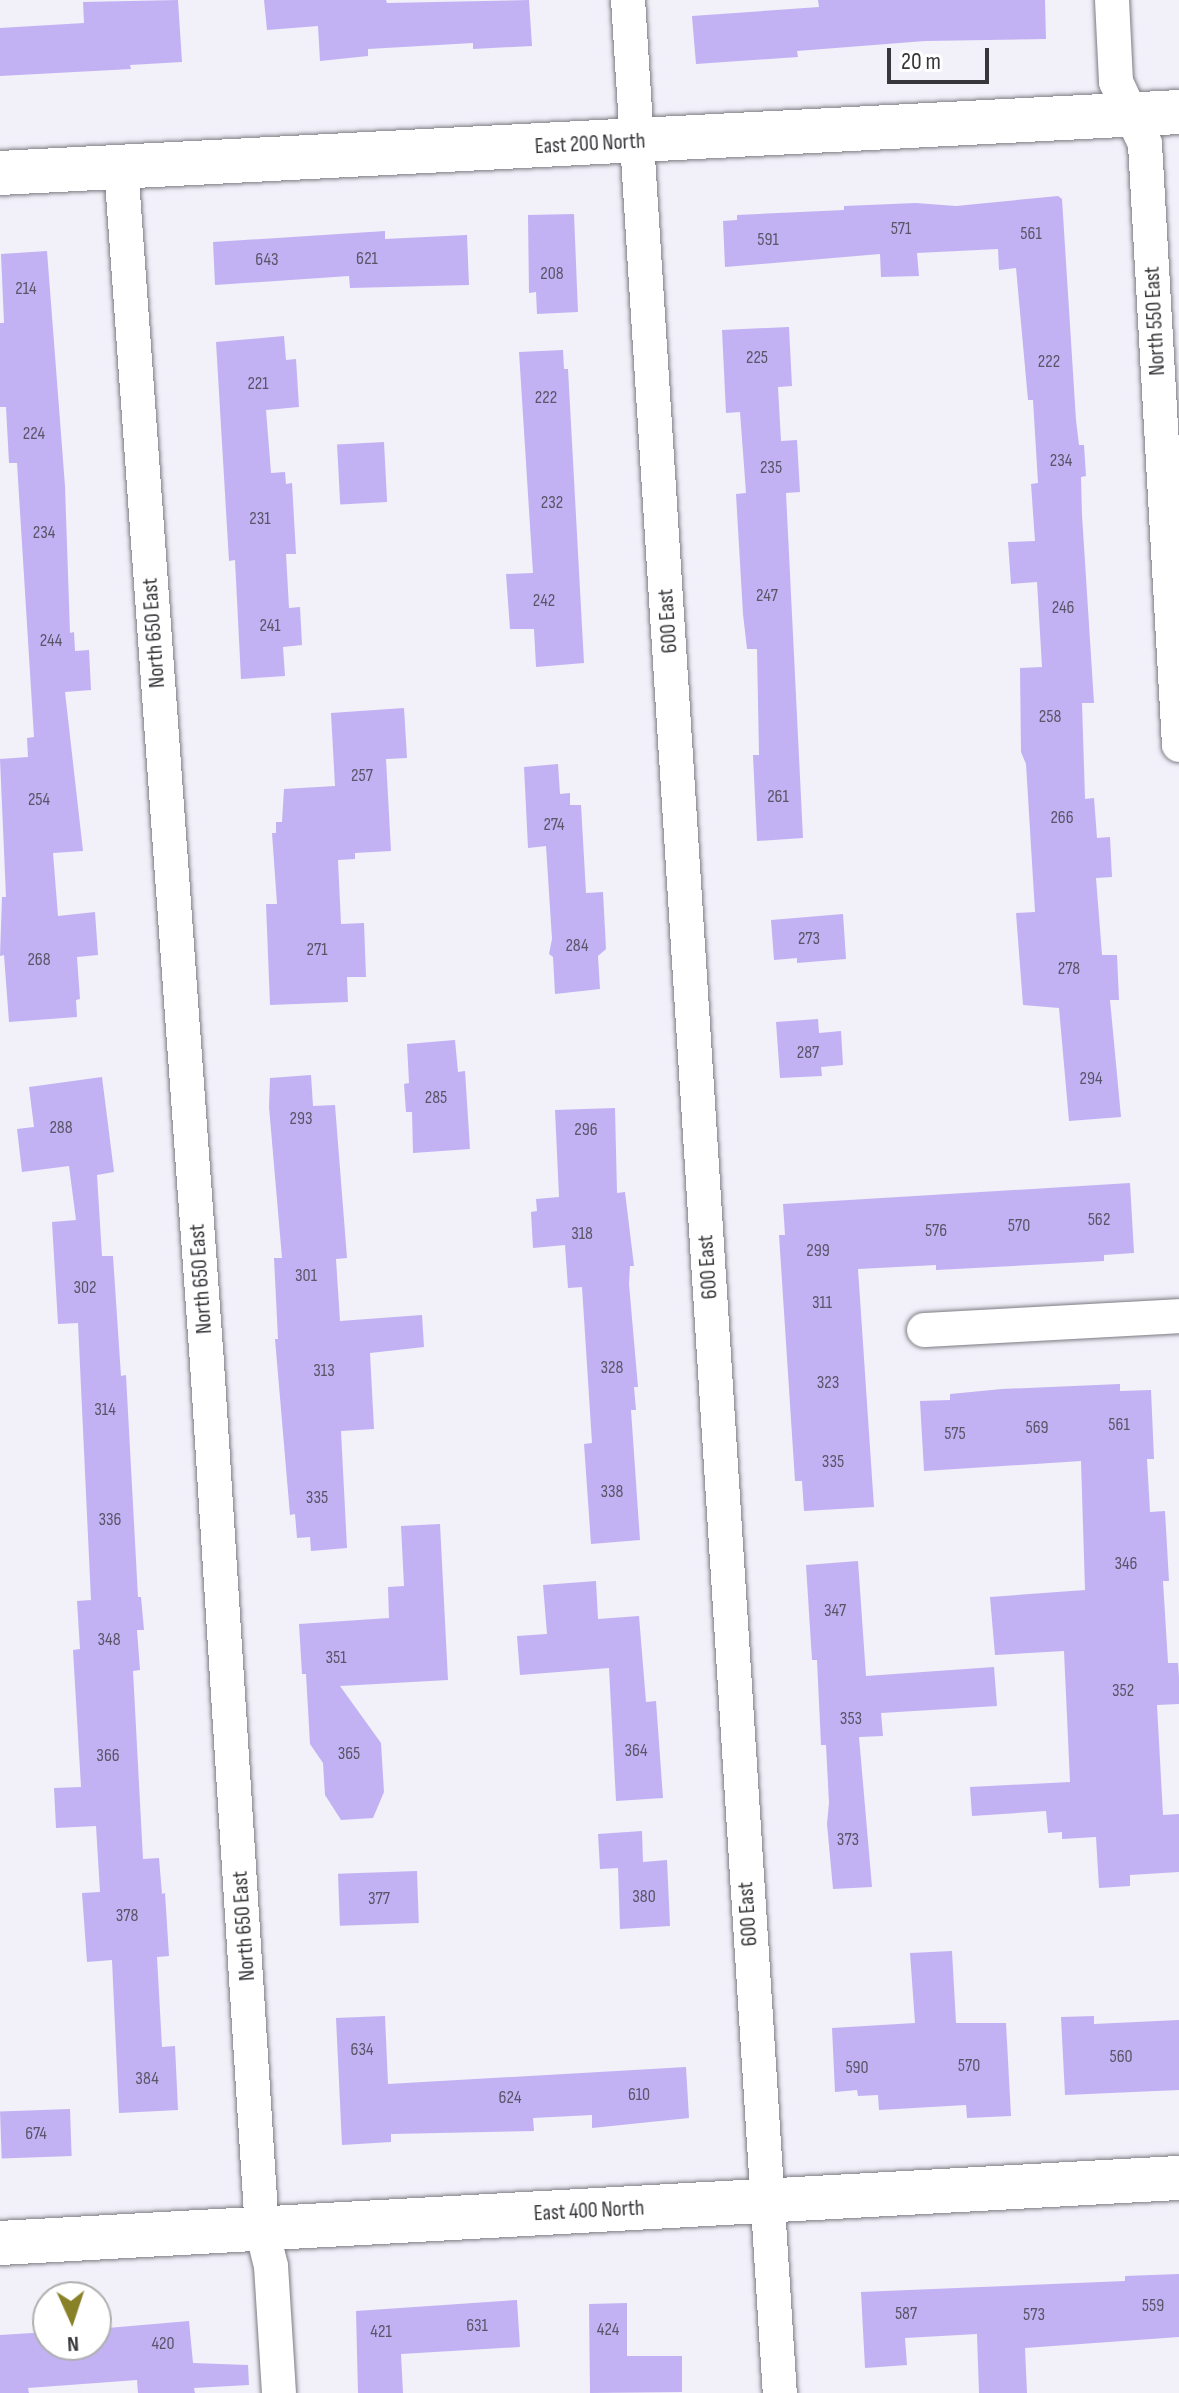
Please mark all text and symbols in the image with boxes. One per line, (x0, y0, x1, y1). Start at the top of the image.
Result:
scale bar (891, 32, 993, 82)
text: 20 m (901, 47, 941, 76)
street label: East 200 North (534, 128, 646, 160)
house number: 571 (891, 218, 911, 240)
house number: 561 (1020, 223, 1042, 245)
house number: 591 (757, 229, 779, 251)
house number: 621 (356, 248, 378, 270)
house number: 643 (255, 249, 279, 271)
house number: 208 (540, 263, 564, 285)
street label: North 550 East (1139, 266, 1171, 376)
house number: 214 (15, 278, 37, 300)
house number: 225 (746, 347, 768, 369)
house number: 222 (1038, 351, 1060, 373)
house number: 221 (247, 373, 269, 395)
house number: 222 (535, 387, 557, 409)
house number: 224 (23, 423, 45, 445)
house number: 234 (1050, 450, 1072, 472)
house number: 235 (760, 457, 782, 479)
house number: 232 (541, 492, 563, 514)
house number: 231 (249, 508, 271, 530)
house number: 234 (33, 522, 55, 544)
street label: North 650 East (137, 577, 171, 689)
house number: 247 (756, 585, 778, 607)
street label: 600 East (653, 588, 683, 654)
house number: 242 (533, 590, 555, 612)
house number: 246 (1052, 597, 1074, 619)
house number: 241 (259, 615, 281, 637)
house number: 244 (40, 630, 62, 652)
house number: 258 (1039, 706, 1061, 728)
house number: 257 (351, 765, 373, 787)
house number: 261 (767, 786, 789, 808)
house number: 254 (28, 789, 50, 811)
house number: 266 (1050, 807, 1074, 829)
house number: 274 (543, 814, 565, 836)
house number: 273 (798, 928, 820, 950)
house number: 284 (565, 935, 589, 957)
house number: 271 (306, 939, 328, 961)
house number: 268 (27, 949, 51, 971)
house number: 278 (1058, 958, 1080, 980)
house number: 287 (797, 1042, 819, 1064)
house number: 294 (1080, 1068, 1102, 1090)
house number: 285 (425, 1087, 447, 1109)
house number: 293 (290, 1108, 312, 1130)
house number: 288 (49, 1117, 73, 1139)
house number: 296 (574, 1119, 598, 1141)
house number: 562 (1088, 1209, 1110, 1231)
house number: 570 (1008, 1215, 1030, 1237)
house number: 576 (925, 1220, 947, 1242)
street label: North 650 East (184, 1223, 218, 1335)
house number: 318 (571, 1223, 593, 1245)
street label: 600 East (693, 1234, 723, 1300)
house number: 299 (806, 1240, 830, 1262)
house number: 301 (295, 1265, 317, 1287)
house number: 302 (74, 1277, 96, 1299)
house number: 311 (812, 1292, 832, 1314)
house number: 328 (601, 1357, 623, 1379)
house number: 313 (313, 1360, 335, 1382)
house number: 323 (817, 1372, 839, 1394)
house number: 314 (94, 1399, 116, 1421)
house number: 561 (1108, 1414, 1130, 1436)
house number: 569 (1026, 1417, 1048, 1439)
house number: 575 (944, 1423, 966, 1445)
house number: 335 (822, 1451, 844, 1473)
house number: 338 (601, 1481, 623, 1503)
house number: 335 (306, 1487, 328, 1509)
house number: 336 (99, 1509, 121, 1531)
house number: 346 (1115, 1553, 1137, 1575)
house number: 347 (824, 1600, 846, 1622)
house number: 348 (97, 1629, 121, 1651)
house number: 351 (325, 1647, 347, 1669)
house number: 352 (1112, 1680, 1134, 1702)
house number: 353 (840, 1708, 862, 1730)
house number: 364 (624, 1740, 648, 1762)
house number: 365 (338, 1743, 360, 1765)
house number: 366 (96, 1745, 120, 1767)
house number: 373 (837, 1829, 859, 1851)
street label: North 650 East (227, 1870, 261, 1982)
street label: 600 East (733, 1881, 763, 1947)
house number: 380 (632, 1886, 656, 1908)
house number: 377 (368, 1888, 390, 1910)
house number: 378 (116, 1905, 138, 1927)
house number: 634 (351, 2039, 373, 2061)
house number: 560 (1109, 2046, 1133, 2068)
house number: 570 (958, 2055, 980, 2077)
house number: 590 (845, 2057, 869, 2079)
house number: 384 (135, 2068, 159, 2090)
house number: 610 (628, 2084, 650, 2106)
house number: 624 (499, 2087, 521, 2109)
house number: 674 (25, 2123, 47, 2145)
street label: East 400 North (533, 2195, 645, 2227)
north arrow (32, 2281, 112, 2361)
house number: 559 (1142, 2295, 1164, 2317)
house number: 587 (895, 2303, 917, 2325)
house number: 573 (1023, 2304, 1045, 2326)
house number: 631 (466, 2315, 488, 2337)
house number: 424 (597, 2319, 619, 2341)
house number: 421 (370, 2321, 392, 2343)
text: N (67, 2330, 80, 2357)
house number: 420 (151, 2333, 175, 2355)

